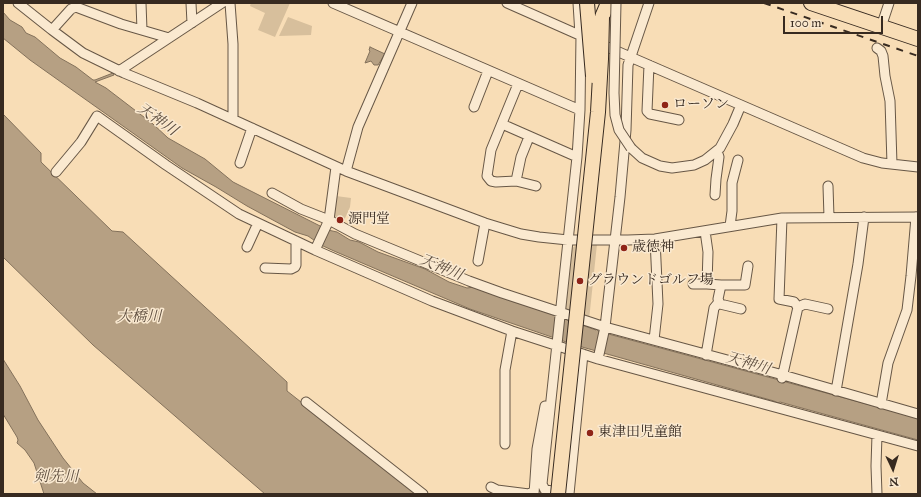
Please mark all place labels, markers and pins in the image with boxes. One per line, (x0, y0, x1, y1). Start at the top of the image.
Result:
place label: ローソン (673, 97, 729, 113)
marker: ローソン (660, 100, 670, 110)
place label: 源門堂 (348, 212, 390, 228)
marker: 源門堂 (335, 215, 345, 225)
place label: 歳徳神 (632, 240, 674, 256)
marker: 歳徳神 (619, 243, 629, 253)
place label: グラウンドゴルフ場 (588, 273, 714, 289)
marker: グラウンドゴルフ場 (575, 276, 585, 286)
place label: 東津田児童館 (598, 425, 682, 441)
marker: 東津田児童館 (585, 428, 595, 438)

